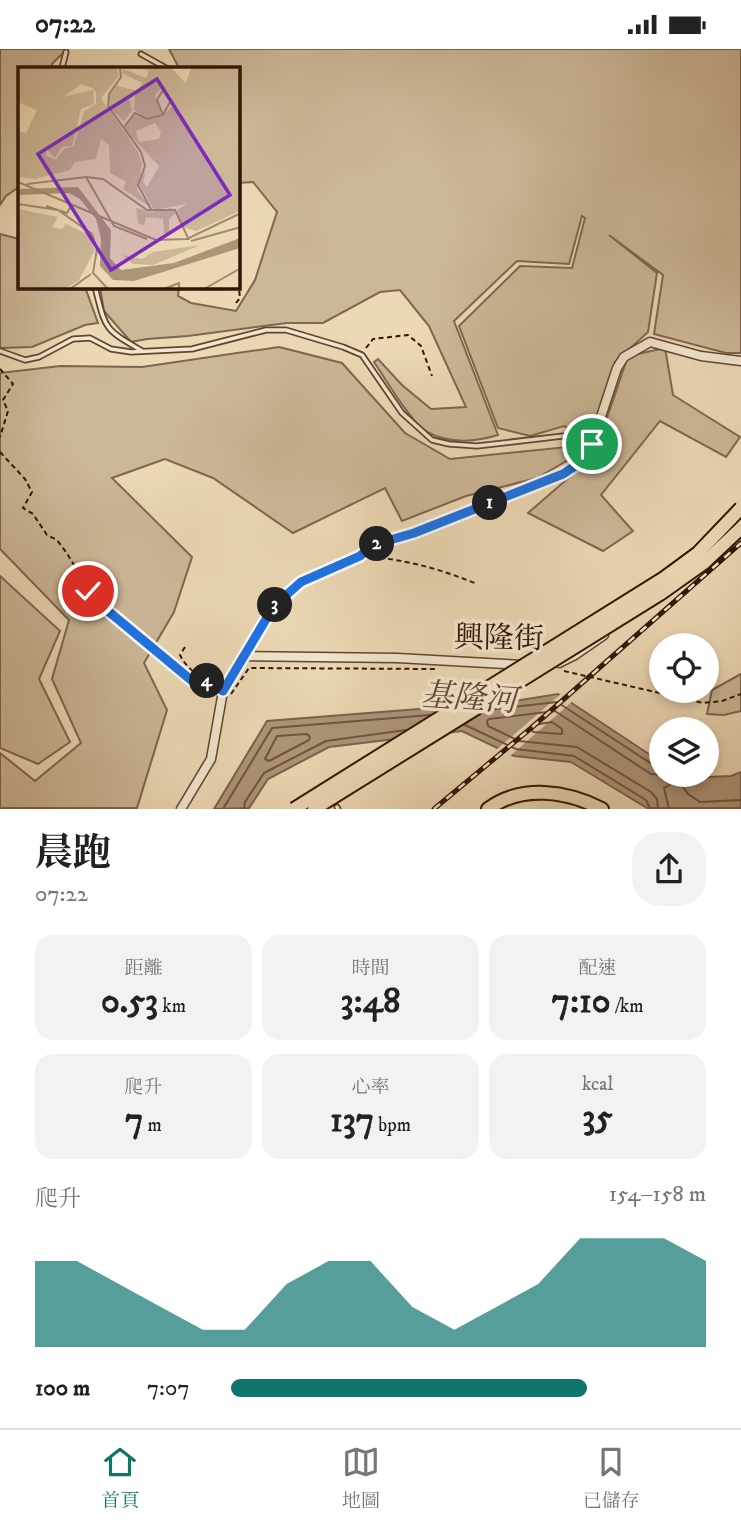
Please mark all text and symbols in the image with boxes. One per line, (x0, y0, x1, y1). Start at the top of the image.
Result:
text: 07:22 (35, 8, 95, 41)
inset map (18, 67, 240, 289)
pin (562, 414, 622, 474)
icon: arrive (573, 425, 611, 463)
pin: 1 (472, 485, 508, 521)
text: 1 (486, 491, 493, 514)
pin: 2 (360, 526, 394, 561)
text: 2 (372, 532, 381, 555)
pin (58, 561, 118, 621)
icon: check (69, 572, 107, 610)
pin: 3 (258, 587, 292, 623)
text: 3 (271, 593, 278, 616)
street label: 興隆街 (454, 620, 544, 658)
map controls (649, 633, 719, 787)
button: locate (649, 633, 719, 703)
pin: 4 (190, 663, 224, 699)
text: 4 (201, 669, 212, 692)
water label: 基隆河 (420, 676, 523, 723)
button: layers (649, 717, 719, 787)
text: 晨跑 (35, 830, 111, 878)
button: share (632, 832, 706, 906)
text: 07:22 (35, 880, 88, 909)
text: 距離 (124, 957, 163, 980)
text: 時間 (351, 957, 390, 980)
text: 配速 (578, 957, 617, 980)
text: 0.53 (101, 980, 158, 1024)
text: 3:48 (341, 980, 400, 1024)
text: 7:10 (551, 980, 611, 1024)
text: km (158, 995, 186, 1018)
text: /km (611, 995, 644, 1018)
text: kcal (582, 1073, 613, 1096)
text: 爬升 (124, 1076, 163, 1099)
text: 心率 (351, 1076, 390, 1099)
text: 35 (582, 1096, 613, 1140)
text: 7 (125, 1099, 144, 1143)
text: 137 (330, 1099, 374, 1143)
text: m (144, 1114, 162, 1137)
text: bpm (374, 1114, 411, 1137)
text: 154–158 m (609, 1180, 706, 1209)
text: 爬升 (35, 1185, 81, 1214)
text: 100 m (35, 1374, 90, 1403)
text: 7:07 (147, 1374, 190, 1403)
tab: 首頁 (101, 1443, 139, 1513)
tab: 地圖 (342, 1443, 380, 1513)
tab: 已儲存 (583, 1443, 640, 1513)

